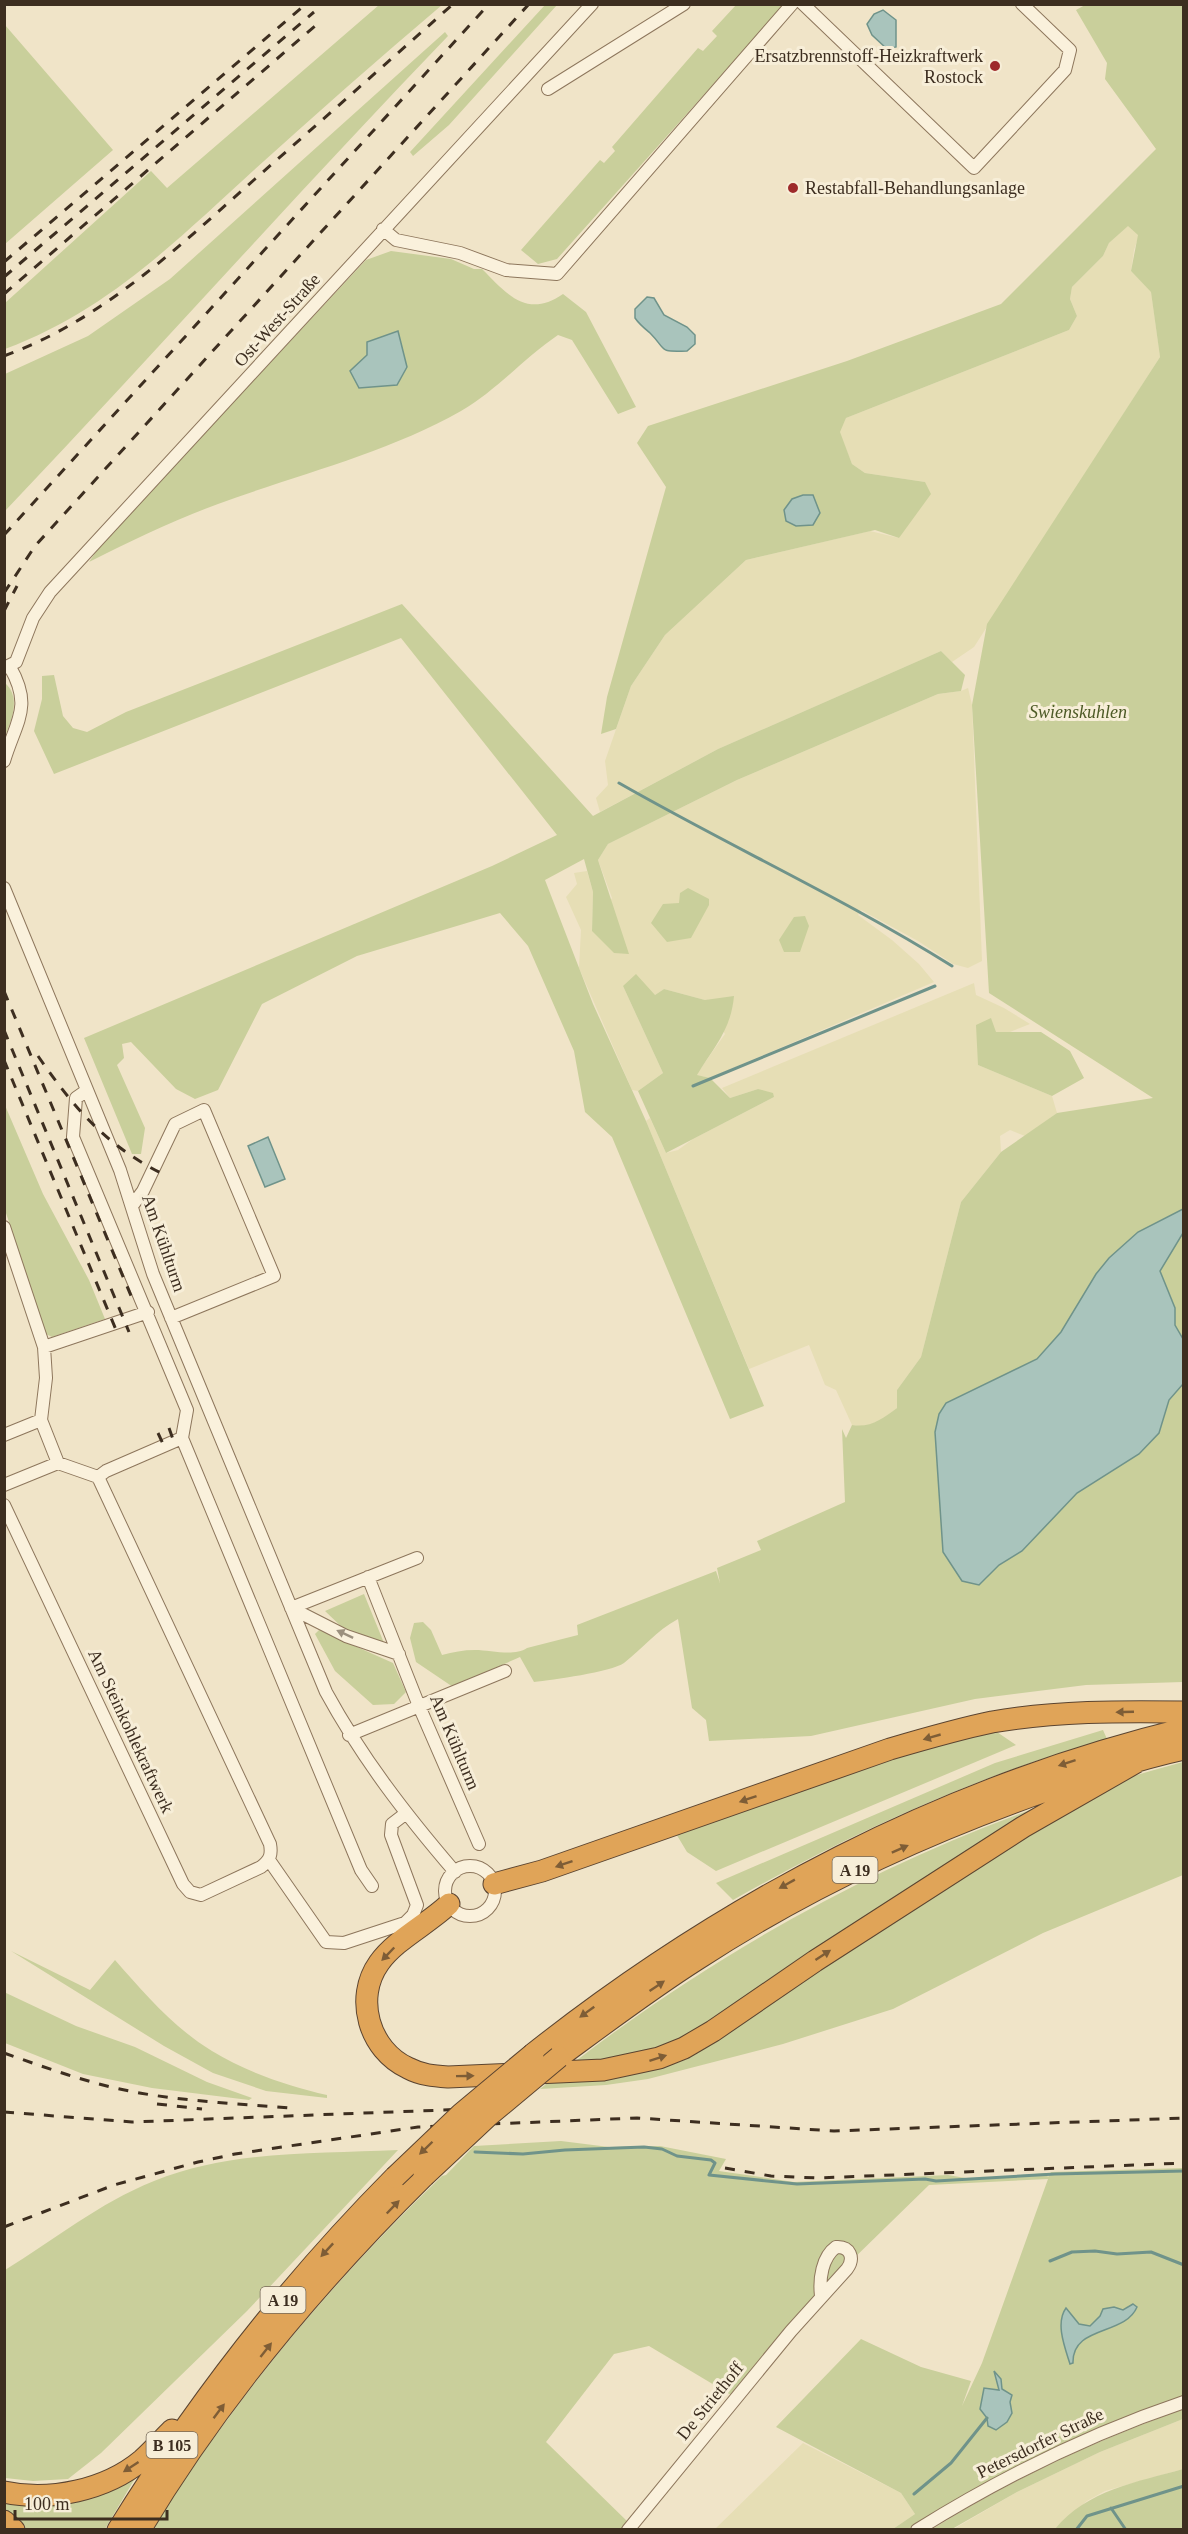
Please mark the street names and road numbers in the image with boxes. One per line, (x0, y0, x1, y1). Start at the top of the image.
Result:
street label: Ost-West-Straße (230, 269, 324, 371)
street label: Am Kühlturm (138, 1192, 190, 1294)
street label: Am Steinkohlekraftwerk (84, 1646, 178, 1816)
street label: Am Kühlturm (426, 1691, 484, 1793)
road number: A 19 (832, 1857, 878, 1883)
road number: A 19 (260, 2287, 306, 2313)
street label: De Striethoff (673, 2358, 747, 2444)
street label: Petersdorfer Straße (973, 2404, 1107, 2482)
road number: B 105 (146, 2432, 198, 2458)

